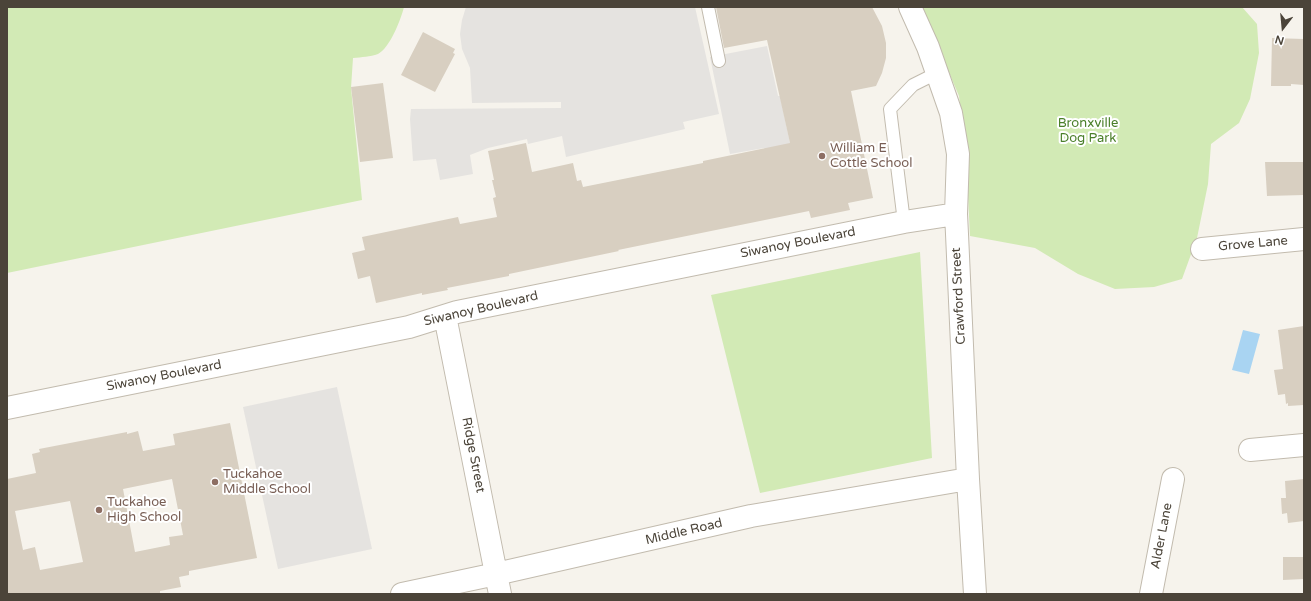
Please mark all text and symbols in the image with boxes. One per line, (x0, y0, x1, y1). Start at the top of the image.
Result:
north arrow (1263, 8, 1303, 48)
text: N (1274, 33, 1286, 47)
park label: Bronxville Dog Park (1058, 116, 1118, 147)
place label: William E Cottle School (830, 141, 912, 172)
marker: William E Cottle School (817, 151, 827, 161)
street label: Siwanoy Boulevard (739, 224, 857, 262)
street label: Grove Lane (1217, 233, 1289, 255)
street label: Crawford Street (949, 247, 969, 345)
street label: Siwanoy Boulevard (422, 288, 540, 330)
street label: Siwanoy Boulevard (105, 357, 223, 395)
street label: Ridge Street (458, 416, 488, 494)
place label: Tuckahoe Middle School (223, 467, 311, 498)
marker: Tuckahoe Middle School (210, 477, 220, 487)
place label: Tuckahoe High School (107, 495, 181, 526)
street label: Alder Lane (1148, 502, 1176, 570)
marker: Tuckahoe High School (94, 505, 104, 515)
street label: Middle Road (644, 516, 724, 548)

